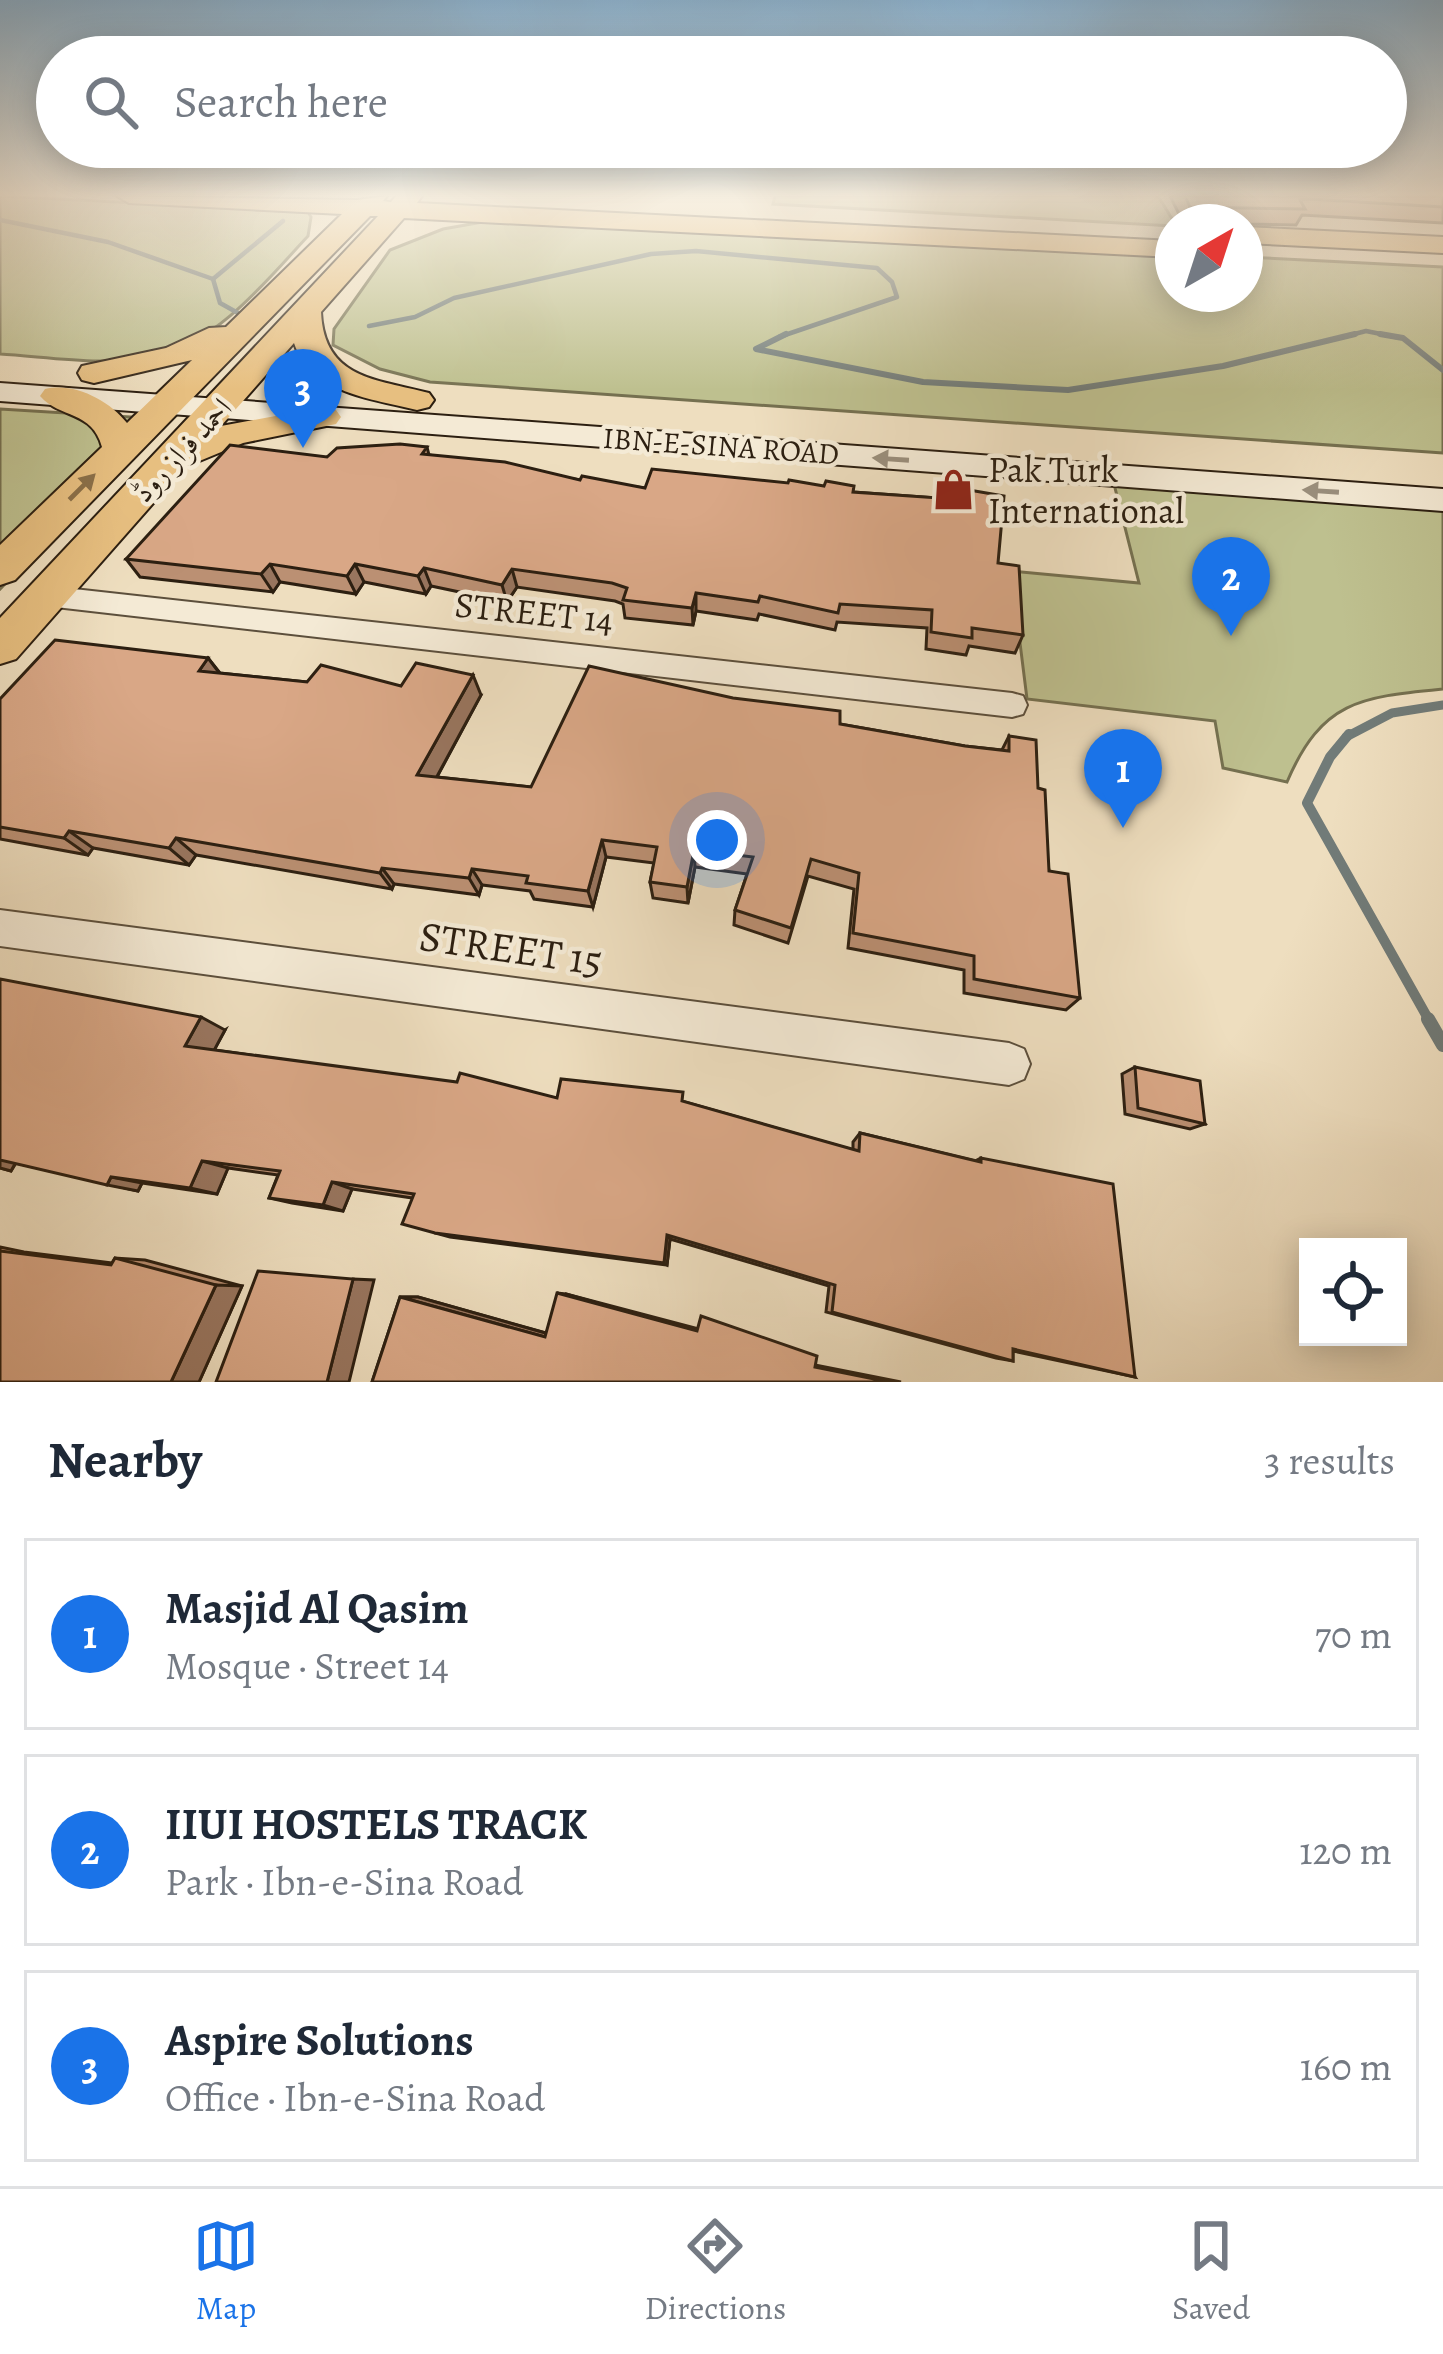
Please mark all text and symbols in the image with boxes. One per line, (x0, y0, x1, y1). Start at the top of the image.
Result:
search box (36, 36, 1407, 168)
icon: search (78, 69, 144, 135)
text: Search here (174, 71, 388, 133)
north arrow (1155, 204, 1263, 312)
pin: 3 (264, 349, 342, 448)
street label: احمد فراز روڈ (123, 389, 241, 511)
street label: IBN-E-SINA ROAD (602, 418, 840, 474)
place label: Pak Turk International (988, 445, 1184, 535)
one-way arrow (872, 450, 909, 469)
shop icon: Pak Turk International (931, 467, 977, 513)
one-way arrow (68, 473, 96, 501)
one-way arrow (1302, 481, 1340, 500)
pin: 2 (1192, 537, 1270, 636)
street label: STREET 14 (453, 579, 615, 645)
pin: 1 (1084, 729, 1162, 828)
your location (687, 810, 747, 870)
street label: STREET 15 (416, 907, 606, 989)
map controls (1299, 1238, 1407, 1346)
button: locate (1299, 1238, 1407, 1346)
text: Nearby (48, 1425, 202, 1495)
text: 3 results (1264, 1434, 1395, 1487)
text: Masjid Al Qasim (165, 1577, 469, 1639)
text: 1 (83, 1608, 97, 1661)
text: 70 m (1315, 1608, 1392, 1661)
text: Mosque · Street 14 (165, 1639, 449, 1692)
text: IIUI HOSTELS TRACK (165, 1793, 587, 1855)
text: 2 (81, 1824, 99, 1877)
text: 120 m (1299, 1824, 1392, 1877)
text: Park · Ibn-e-Sina Road (165, 1855, 524, 1908)
text: Aspire Solutions (165, 2009, 474, 2071)
text: 3 (82, 2040, 98, 2093)
text: 160 m (1300, 2040, 1392, 2093)
text: Office · Ibn-e-Sina Road (165, 2071, 545, 2124)
tab: Map (193, 2213, 259, 2330)
tab: Directions (645, 2213, 786, 2330)
tab: Saved (1172, 2213, 1250, 2330)

